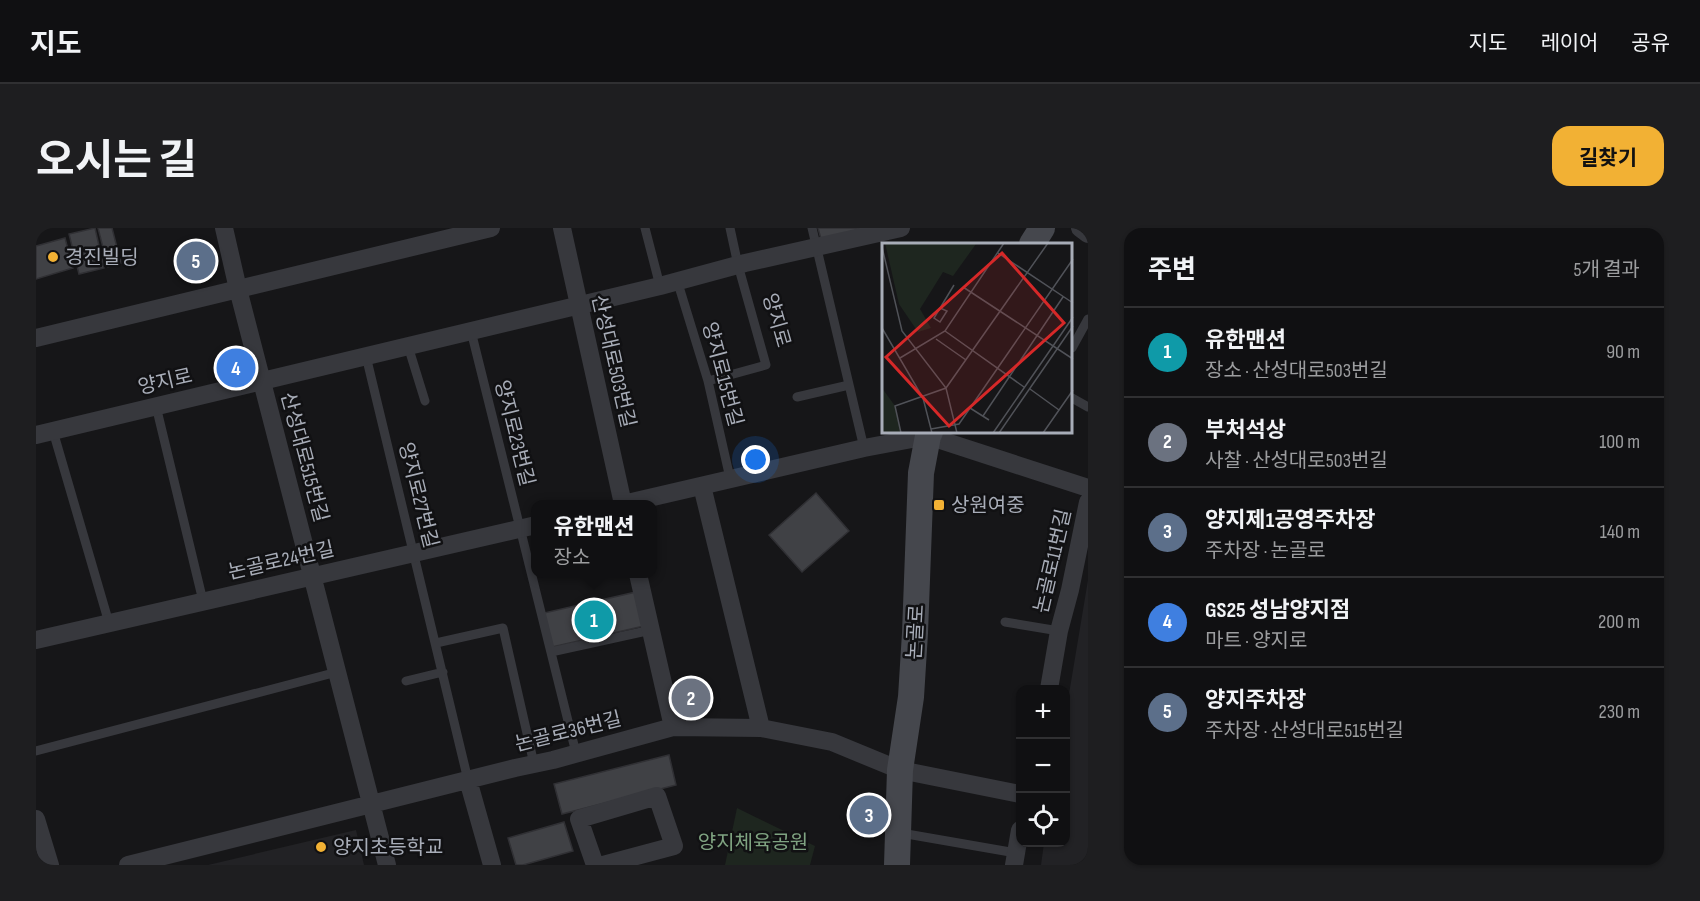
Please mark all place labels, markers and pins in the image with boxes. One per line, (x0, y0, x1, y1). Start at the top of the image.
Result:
pin: 5 (176, 238, 216, 284)
place label: 경진빌딩 (65, 246, 139, 270)
marker: 경진빌딩 (46, 250, 60, 264)
pin: 4 (216, 346, 256, 390)
place label: 상원여중 (951, 494, 1025, 518)
marker: 상원여중 (932, 498, 946, 512)
pin: 1 (574, 598, 614, 642)
pin: 2 (672, 676, 710, 720)
pin: 3 (850, 792, 888, 838)
place label: 양지초등학교 (333, 836, 443, 860)
marker: 양지초등학교 (314, 840, 328, 854)

